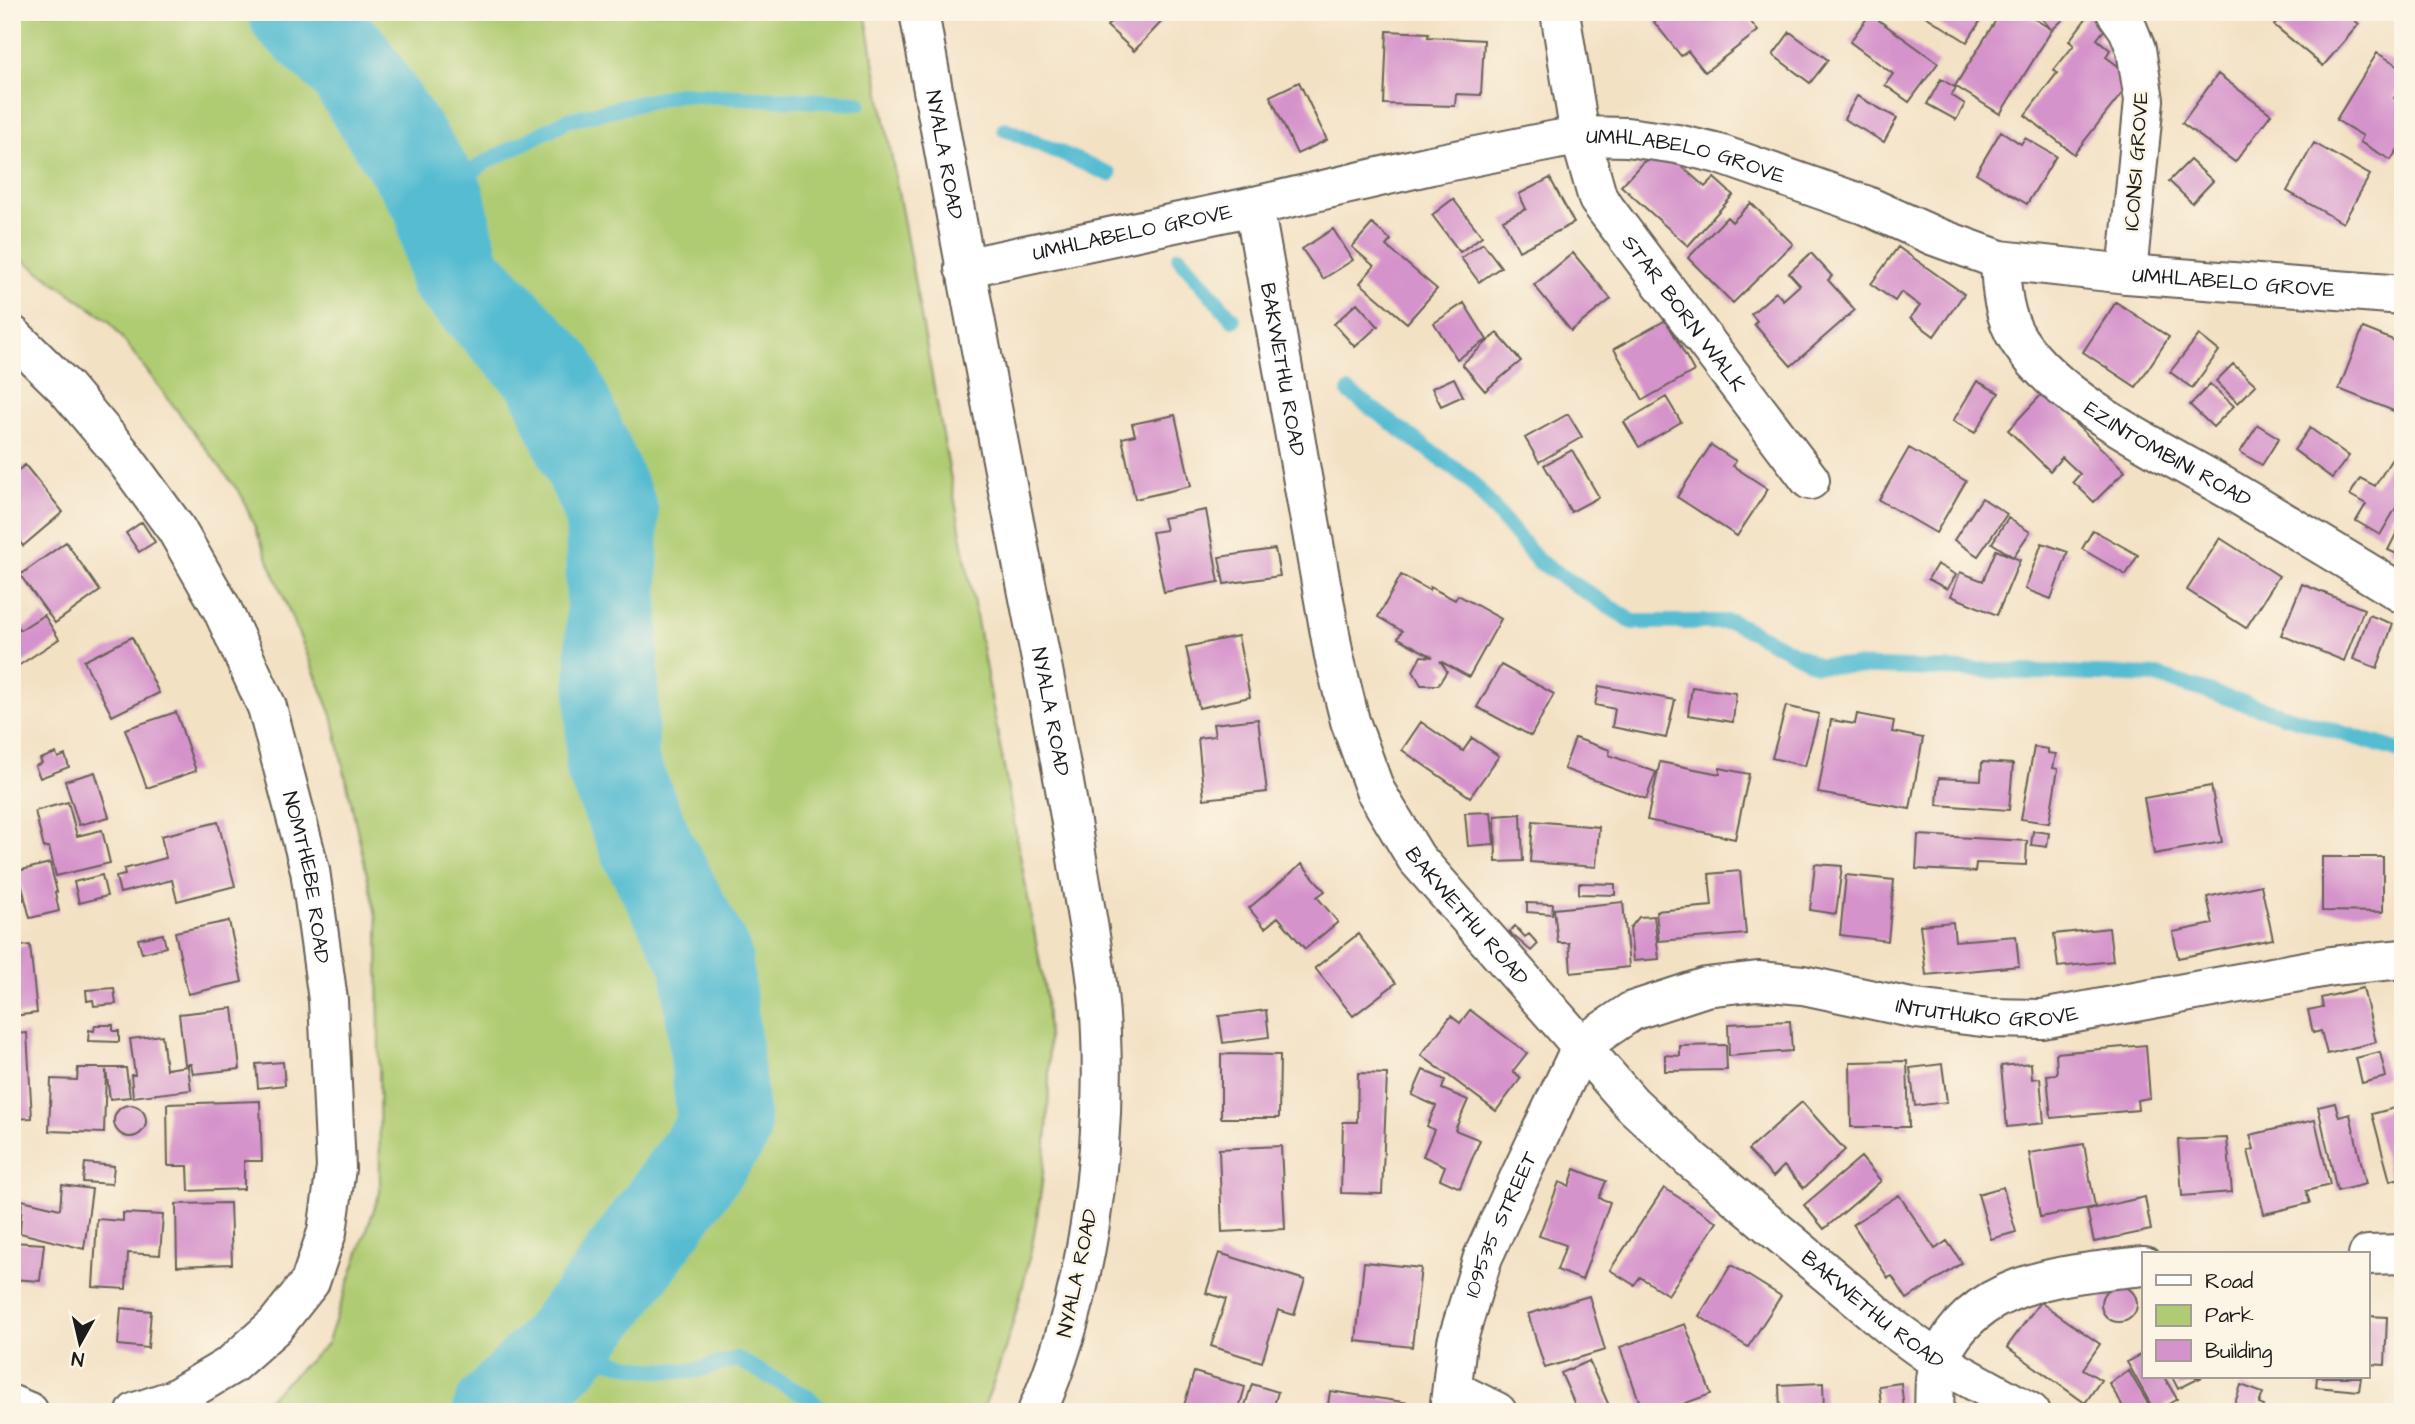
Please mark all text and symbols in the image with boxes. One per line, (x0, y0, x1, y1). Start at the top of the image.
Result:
street label: NYALA ROAD (918, 88, 970, 222)
street label: ICONSI GROVE (2117, 90, 2156, 232)
street label: UMHLABELO GROVE (1586, 122, 1789, 191)
street label: UMHLABELO GROVE (1030, 197, 1235, 268)
street label: STAR BORN WALK (1615, 229, 1752, 398)
street label: UMHLABELO GROVE (2131, 260, 2337, 305)
street label: BAKWETHU ROAD (1253, 281, 1312, 459)
street label: EZINTOMBINI ROAD (2078, 394, 2257, 515)
street label: NYALA ROAD (1024, 645, 1077, 779)
street label: NOMTHEBE ROAD (275, 788, 337, 966)
street label: BAKWETHU ROAD (1398, 842, 1536, 992)
street label: INTUTHUKO GROVE (1893, 991, 2081, 1034)
street label: 109535 STREET (1457, 1146, 1545, 1301)
street label: NYALA ROAD (1050, 1206, 1105, 1340)
street label: BAKWETHU ROAD (1795, 1244, 1950, 1376)
legend (2142, 1252, 2370, 1378)
text: Road (2205, 1267, 2253, 1296)
text: Park (2205, 1301, 2254, 1330)
north arrow (46, 1308, 116, 1378)
text: Building (2205, 1337, 2273, 1368)
text: N (70, 1344, 86, 1373)

